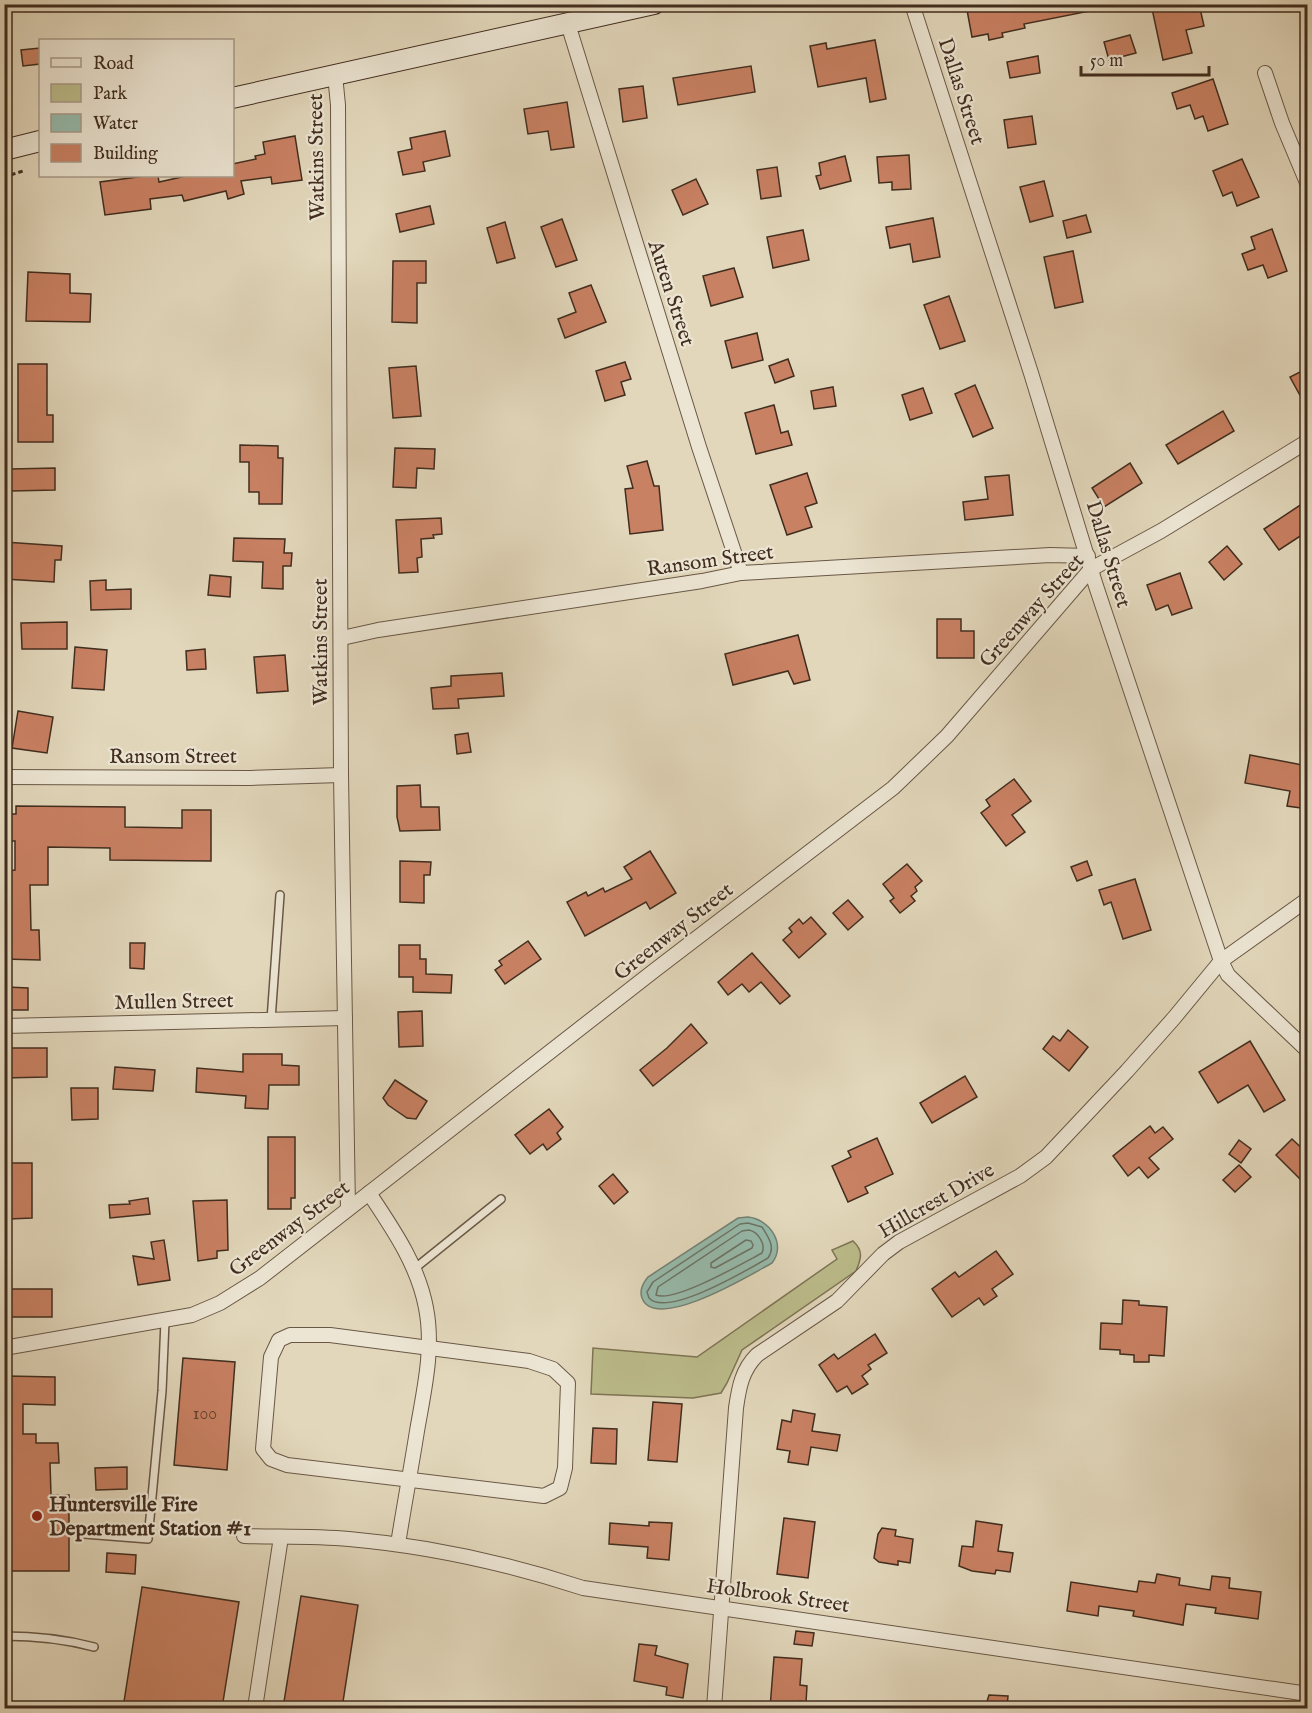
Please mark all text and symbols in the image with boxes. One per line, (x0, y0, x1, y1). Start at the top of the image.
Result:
street label: Dallas Street (931, 35, 991, 148)
legend (39, 39, 234, 177)
scale bar (1081, 39, 1208, 77)
text: 50 m (1090, 50, 1123, 73)
text: Road (93, 53, 134, 76)
text: Park (93, 83, 128, 106)
street label: Watkins Street (303, 93, 332, 221)
text: Water (93, 113, 138, 136)
text: Building (93, 143, 158, 166)
street label: Auten Street (640, 236, 700, 350)
street label: Dallas Street (1078, 498, 1137, 611)
street label: Ransom Street (645, 539, 775, 584)
street label: Greenway Street (974, 548, 1090, 674)
street label: Watkins Street (308, 578, 335, 706)
street label: Ransom Street (109, 744, 237, 771)
street label: Greenway Street (609, 877, 739, 987)
street label: Mullen Street (114, 988, 234, 1017)
street label: Hillcrest Drive (874, 1157, 1000, 1245)
street label: Greenway Street (224, 1175, 356, 1283)
house number: 100 (193, 1403, 217, 1426)
place label: Huntersville Fire Department Station #1 (49, 1492, 251, 1543)
marker: Huntersville Fire Department Station #1 (30, 1509, 44, 1523)
street label: Holbrook Street (705, 1573, 851, 1620)

